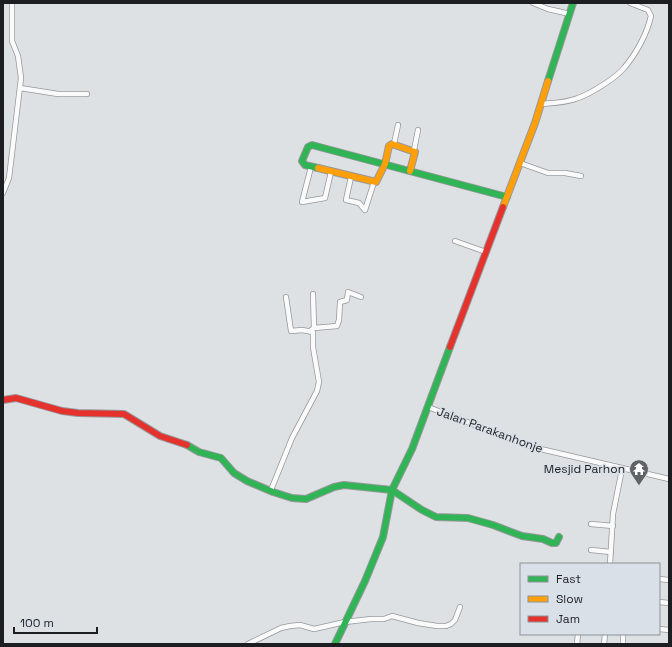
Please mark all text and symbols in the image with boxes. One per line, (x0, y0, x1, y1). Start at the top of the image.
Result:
street label: Jalan Parakanhonje (435, 403, 545, 457)
temple icon: Mesjid Parhon (628, 458, 650, 486)
place label: Mesjid Parhon (544, 461, 625, 477)
legend (520, 563, 660, 635)
text: Fast (556, 571, 581, 587)
text: Slow (556, 591, 583, 607)
scale bar (14, 609, 97, 635)
text: Jam (556, 611, 580, 627)
text: 100 m (20, 615, 54, 631)

